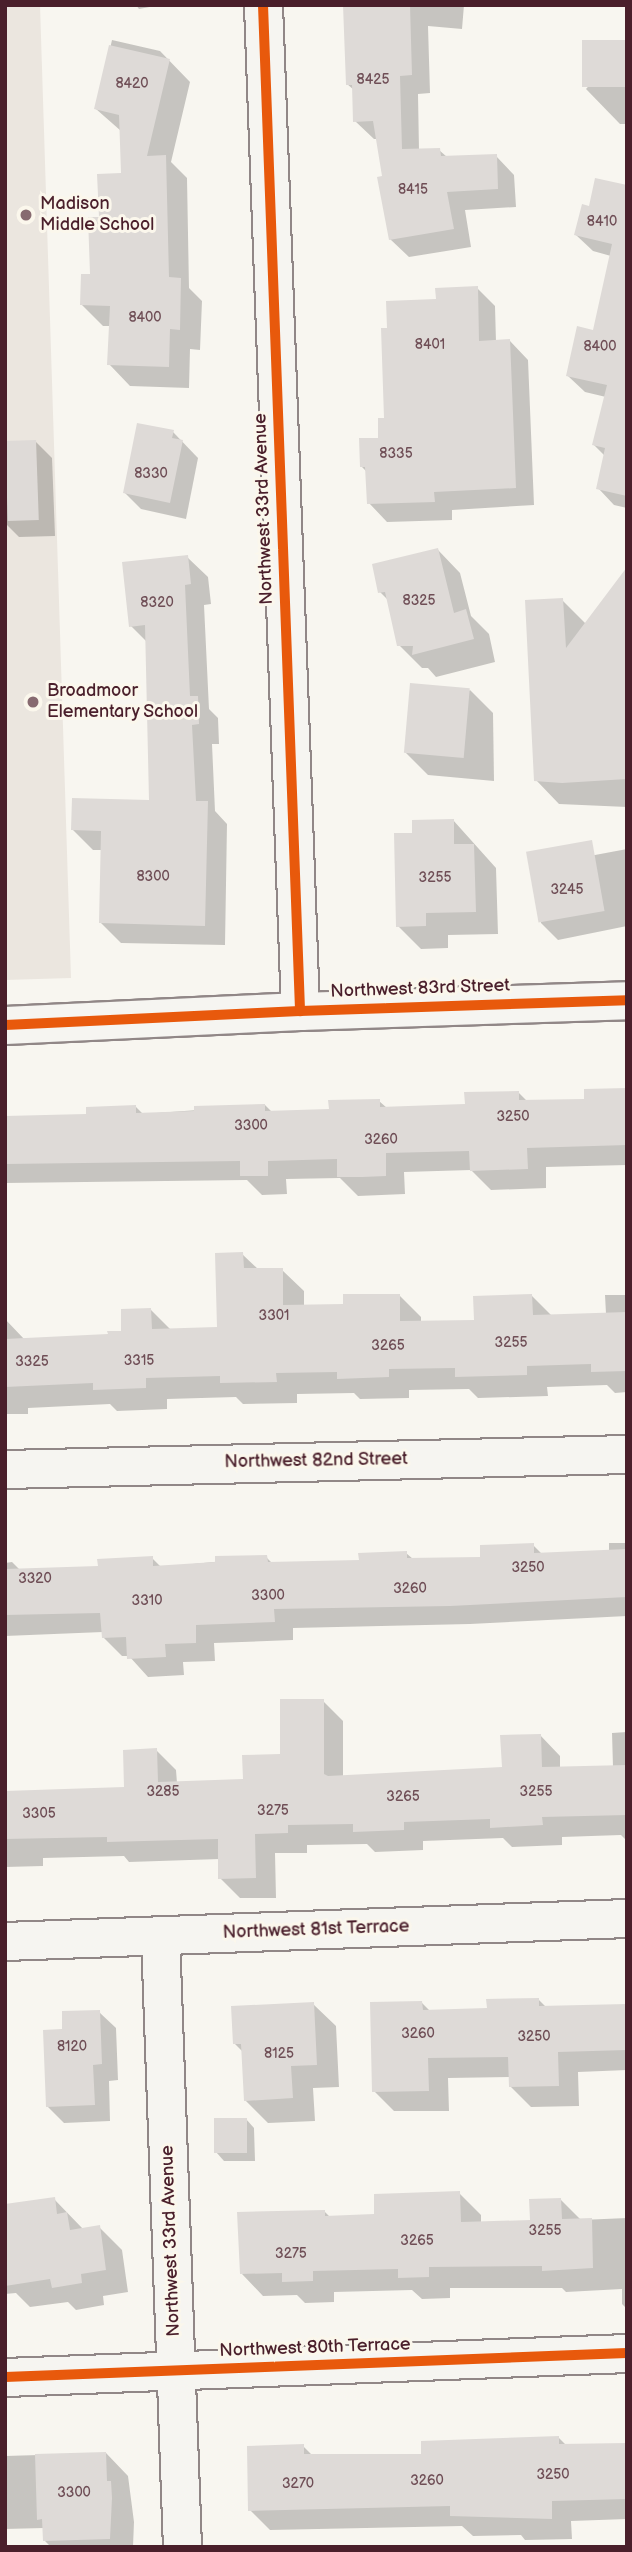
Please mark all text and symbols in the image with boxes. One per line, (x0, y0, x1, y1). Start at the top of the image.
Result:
house number: 8425 (357, 72, 389, 88)
house number: 8420 (115, 76, 149, 92)
house number: 8415 (398, 182, 428, 198)
place label: Madison Middle School (40, 194, 155, 236)
marker: Madison Middle School (18, 207, 34, 223)
house number: 8410 (587, 214, 617, 230)
house number: 8400 (128, 310, 162, 326)
house number: 8401 (415, 337, 445, 353)
house number: 8400 (583, 339, 617, 355)
street label: Northwest 33rd Avenue (250, 413, 278, 605)
house number: 8335 (379, 446, 413, 462)
house number: 8330 (134, 466, 168, 482)
house number: 8325 (402, 593, 436, 609)
house number: 8320 (140, 595, 174, 611)
place label: Broadmoor Elementary School (47, 681, 200, 724)
marker: Broadmoor Elementary School (25, 694, 41, 710)
house number: 8300 (136, 869, 170, 885)
house number: 3255 (419, 870, 451, 886)
house number: 3245 (550, 882, 584, 898)
street label: Northwest 83rd Street (330, 975, 510, 1003)
house number: 3250 (496, 1109, 530, 1125)
house number: 3300 (234, 1118, 268, 1134)
house number: 3260 (364, 1132, 398, 1148)
house number: 3301 (259, 1308, 289, 1324)
house number: 3255 (495, 1335, 527, 1351)
house number: 3265 (371, 1338, 405, 1354)
house number: 3315 (124, 1353, 154, 1369)
house number: 3325 (15, 1354, 49, 1370)
street label: Northwest 82nd Street (224, 1449, 408, 1473)
house number: 3250 (511, 1560, 545, 1576)
house number: 3320 (18, 1571, 52, 1587)
house number: 3260 (393, 1581, 427, 1597)
house number: 3300 (251, 1588, 285, 1604)
house number: 3310 (132, 1593, 162, 1609)
house number: 3285 (146, 1784, 180, 1800)
house number: 3255 (520, 1784, 552, 1800)
house number: 3265 (386, 1789, 420, 1805)
house number: 3275 (257, 1803, 289, 1819)
house number: 3305 (22, 1806, 56, 1822)
street label: Northwest 81st Terrace (222, 1916, 410, 1944)
house number: 3260 (401, 2026, 435, 2042)
house number: 3250 (517, 2029, 551, 2045)
house number: 8120 (57, 2039, 87, 2055)
house number: 8125 (264, 2046, 294, 2062)
street label: Northwest 33rd Avenue (157, 2145, 185, 2337)
house number: 3255 (529, 2223, 561, 2239)
house number: 3265 (400, 2233, 434, 2249)
house number: 3275 (275, 2246, 307, 2262)
street label: Northwest 80th Terrace (219, 2334, 411, 2362)
house number: 3250 (536, 2467, 570, 2483)
house number: 3260 (410, 2473, 444, 2489)
house number: 3270 (282, 2476, 314, 2492)
house number: 3300 (57, 2485, 91, 2501)

